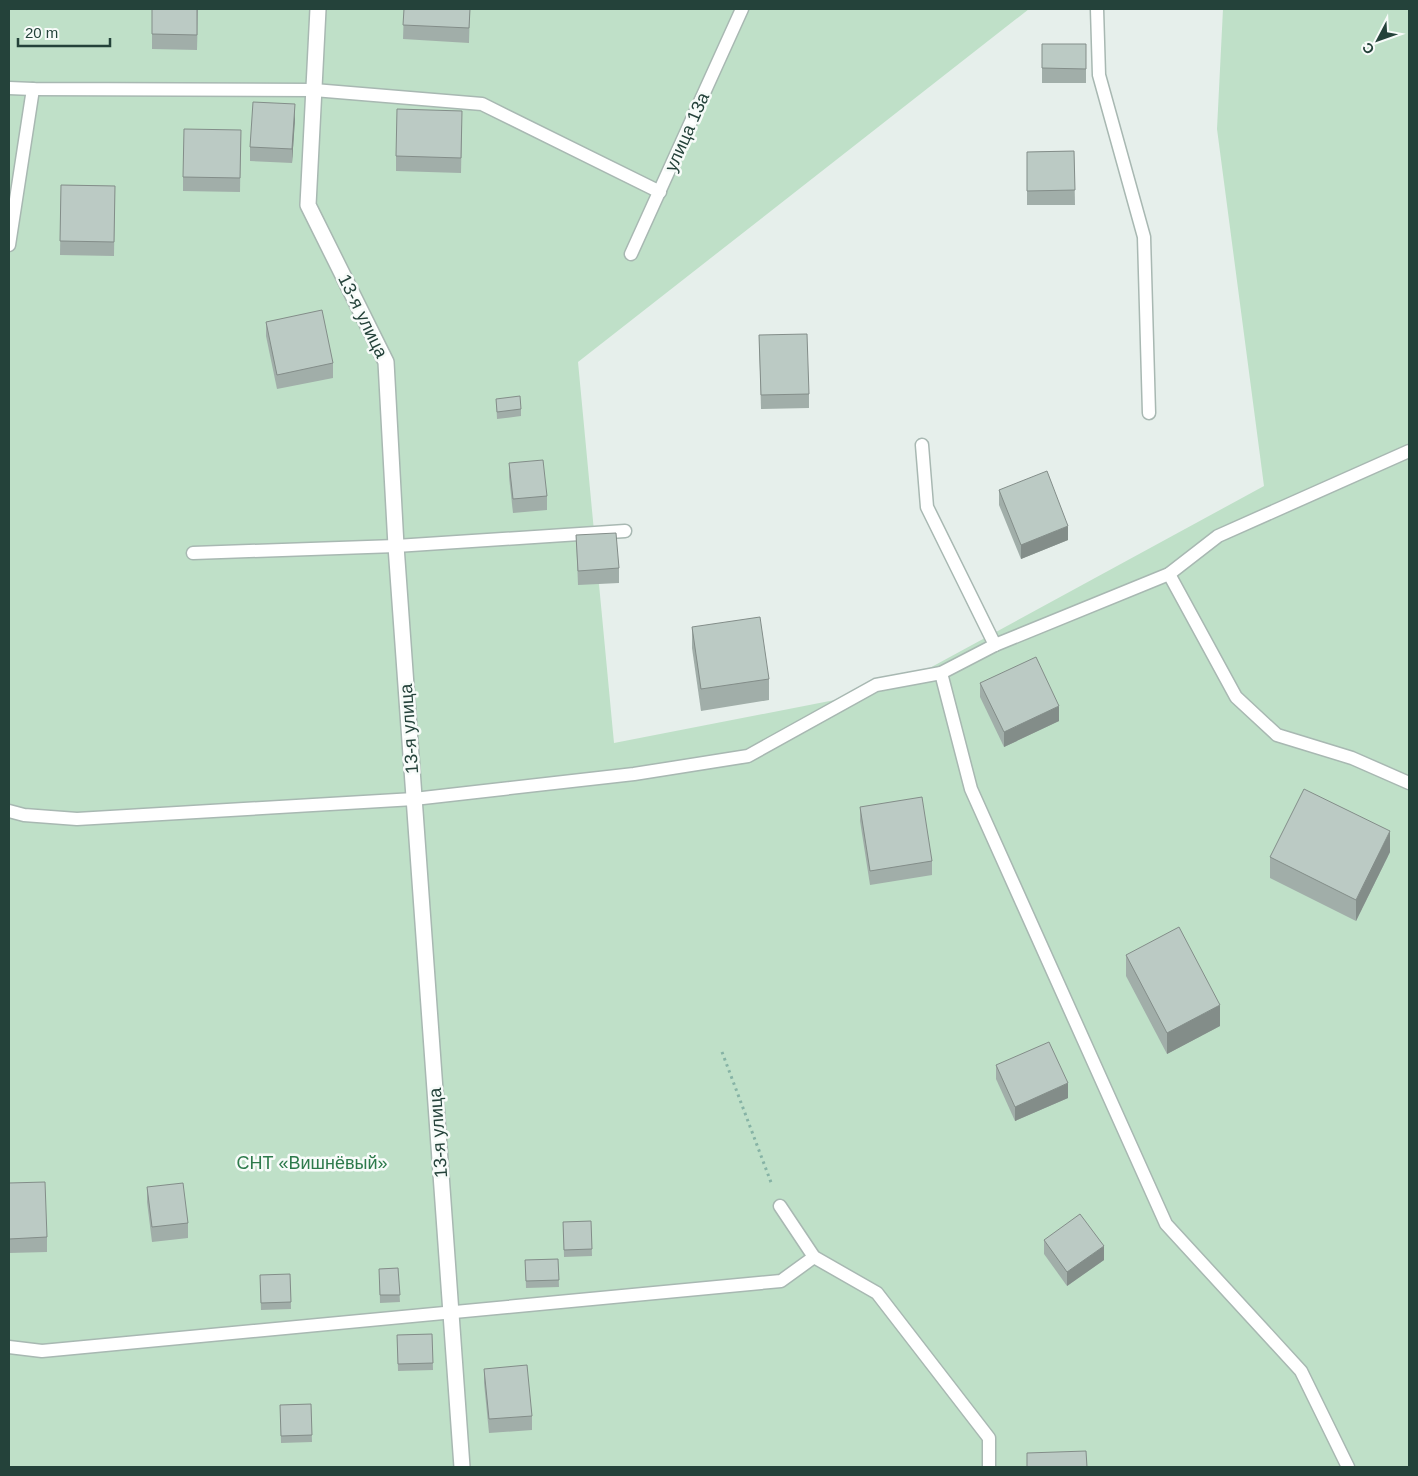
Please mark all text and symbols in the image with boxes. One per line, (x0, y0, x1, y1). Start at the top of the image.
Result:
scale bar (18, 15, 110, 47)
north arrow (1353, 15, 1403, 65)
text: 20 m (25, 24, 58, 41)
text: С (1359, 39, 1378, 58)
street label: улица 13а (661, 88, 714, 175)
street label: 13-я улица (334, 271, 392, 362)
street label: 13-я улица (396, 682, 422, 775)
street label: 13-я улица (425, 1086, 451, 1179)
park label: СНТ «Вишнёвый» (236, 1153, 388, 1173)

